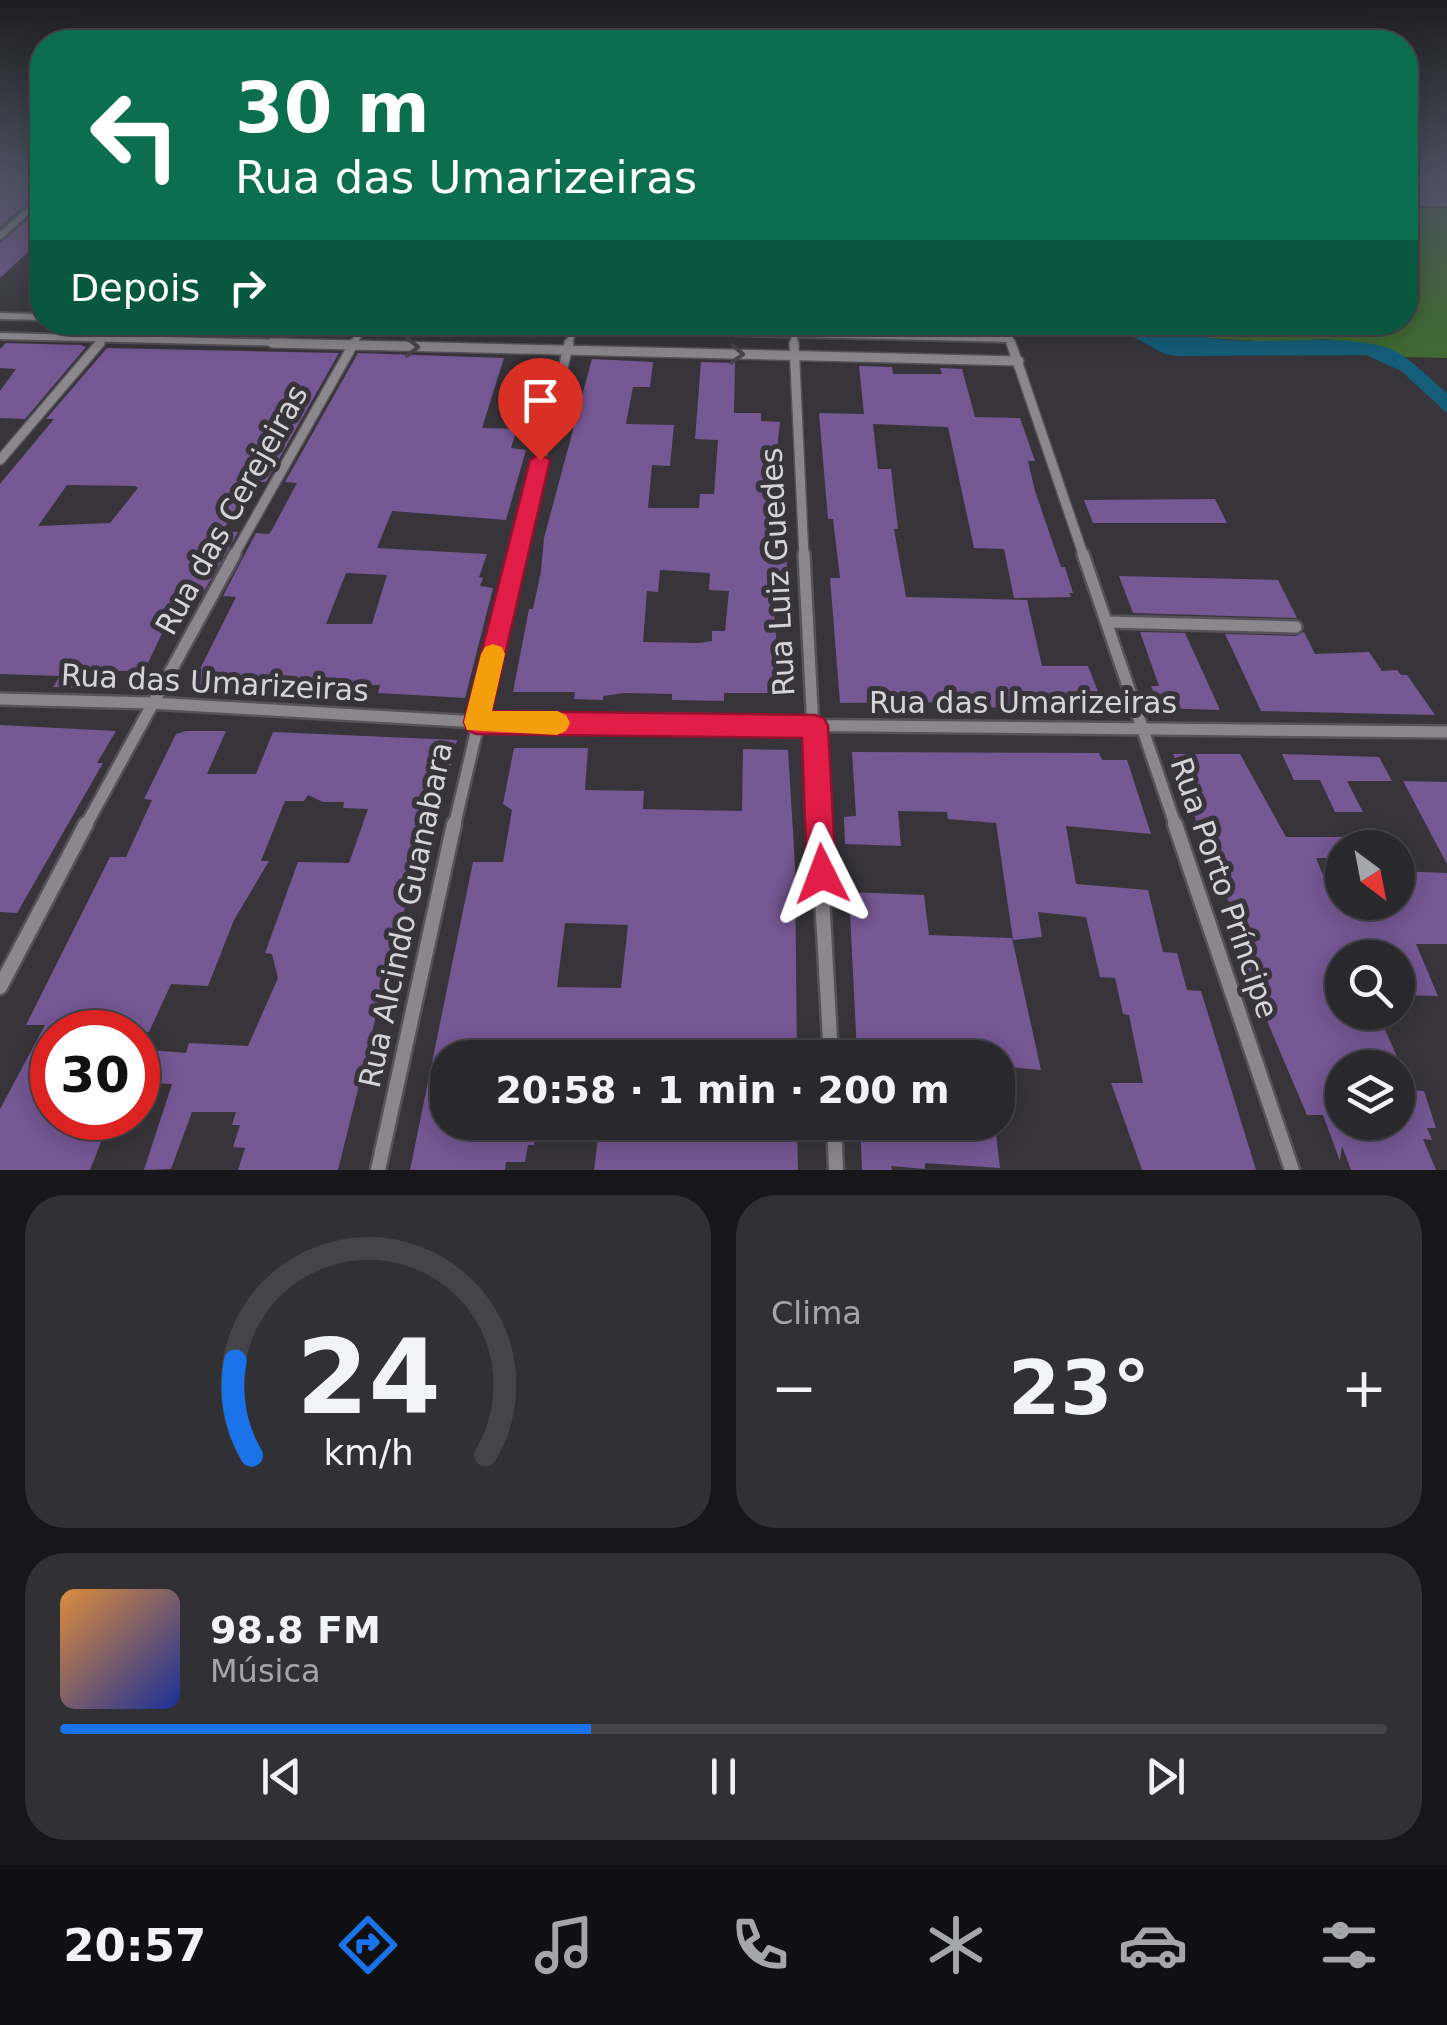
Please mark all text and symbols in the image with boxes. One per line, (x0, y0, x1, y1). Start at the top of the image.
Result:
text: 30 m (235, 67, 430, 149)
icon: left (70, 70, 200, 200)
text: Rua das Umarizeiras (235, 151, 697, 204)
icon: right (220, 260, 275, 315)
text: Depois (70, 266, 200, 310)
one-way arrow (406, 336, 421, 358)
one-way arrow (730, 344, 746, 365)
pin (498, 358, 583, 461)
icon: arrive (513, 373, 568, 428)
street label: Rua das Cerejeiras (148, 379, 315, 641)
street label: Rua Luiz Guedes (754, 447, 801, 697)
street label: Rua das Umarizeiras (60, 657, 370, 708)
street label: Rua das Umarizeiras (869, 685, 1177, 720)
street label: Rua Alcindo Guanabara (352, 739, 459, 1091)
street label: Rua Porto Príncipe (1163, 753, 1286, 1023)
position arrow (770, 822, 874, 926)
north arrow (1325, 830, 1415, 920)
map controls (1325, 830, 1415, 1140)
button: search (1325, 940, 1415, 1030)
speed limit sign: 30 (30, 1010, 160, 1140)
button: layers (1325, 1050, 1415, 1140)
text: 20:58 · 1 min · 200 m (495, 1068, 950, 1112)
text: Clima (771, 1294, 862, 1332)
text: 24 (296, 1316, 440, 1438)
text: 23° (1008, 1344, 1150, 1432)
text: − (771, 1356, 817, 1420)
text: + (1341, 1356, 1387, 1420)
text: km/h (323, 1432, 413, 1473)
text: 98.8 FM (210, 1608, 381, 1652)
text: Música (210, 1652, 321, 1690)
icon: previous (254, 1749, 309, 1804)
icon: pause (696, 1749, 751, 1804)
icon: next (1138, 1749, 1193, 1804)
icon: directions (333, 1910, 403, 1980)
icon: music (529, 1910, 599, 1980)
icon: phone (725, 1910, 795, 1980)
icon: climate (921, 1910, 991, 1980)
icon: car (1118, 1910, 1188, 1980)
icon: filters (1314, 1910, 1384, 1980)
text: 20:57 (63, 1919, 206, 1972)

